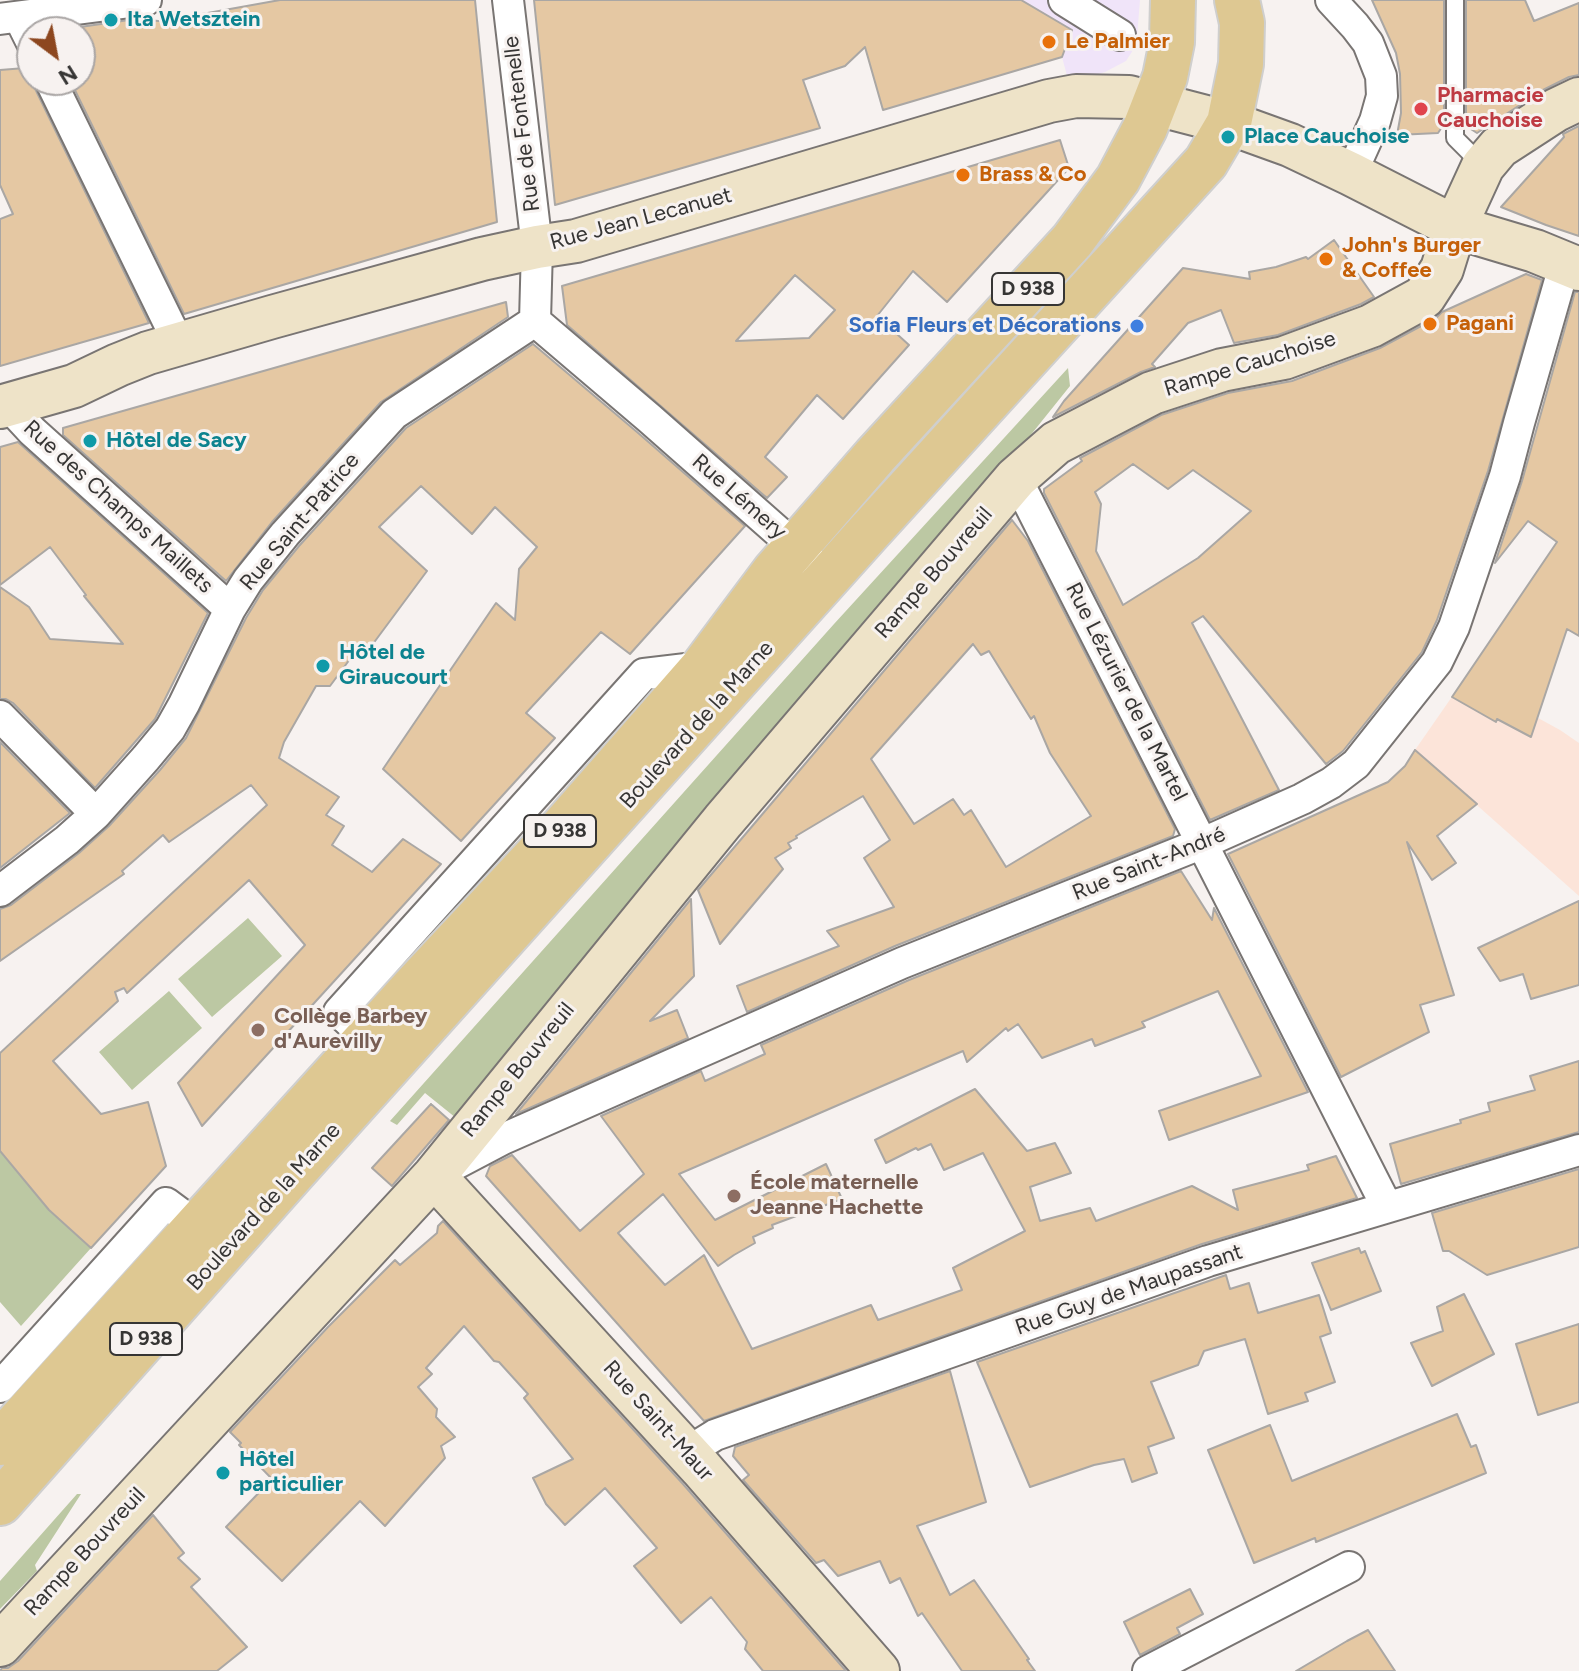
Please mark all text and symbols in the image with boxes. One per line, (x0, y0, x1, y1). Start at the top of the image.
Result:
place label: Ita Wetsztein (127, 7, 261, 33)
marker: Ita Wetsztein (102, 11, 120, 29)
north arrow (16, 16, 96, 96)
place label: Le Palmier (1065, 29, 1170, 55)
marker: Le Palmier (1040, 33, 1058, 51)
street label: Rue de Fontenelle (498, 35, 546, 213)
text: N (54, 59, 82, 91)
place label: Pharmacie Cauchoise (1437, 83, 1544, 134)
marker: Pharmacie Cauchoise (1412, 100, 1430, 118)
place label: Place Cauchoise (1244, 124, 1410, 150)
marker: Place Cauchoise (1219, 128, 1237, 146)
place label: Brass & Co (979, 162, 1086, 188)
marker: Brass & Co (954, 166, 972, 184)
street label: Rue Jean Lecanuet (547, 182, 735, 256)
place label: John's Burger & Coffee (1342, 233, 1481, 284)
marker: John's Burger & Coffee (1317, 250, 1335, 268)
road number: D 938 (992, 273, 1064, 305)
place label: Pagani (1446, 311, 1514, 337)
place label: Sofia Fleurs et Décorations (848, 313, 1121, 339)
marker: Pagani (1421, 315, 1439, 333)
marker: Sofia Fleurs et Décorations (1128, 317, 1146, 335)
street label: Rampe Cauchoise (1161, 325, 1339, 403)
street label: Rue des Champs Maillets (18, 415, 218, 599)
place label: Hôtel de Sacy (106, 428, 247, 454)
marker: Hôtel de Sacy (81, 432, 99, 450)
street label: Rue Saint-Patrice (235, 448, 365, 596)
street label: Rue Lémery (686, 449, 792, 545)
street label: Rampe Bouvreuil (870, 502, 998, 644)
street label: Rue Lézurier de la Martel (1059, 578, 1193, 806)
street label: Boulevard de la Marne (615, 636, 779, 814)
place label: Hôtel de Giraucourt (339, 640, 448, 692)
marker: Hôtel de Giraucourt (314, 657, 332, 675)
road number: D 938 (524, 815, 596, 847)
street label: Rue Saint-André (1069, 821, 1229, 907)
street label: Rampe Bouvreuil (456, 997, 580, 1143)
place label: Collège Barbey d'Aurevilly (274, 1004, 427, 1056)
marker: Collège Barbey d'Aurevilly (249, 1021, 267, 1039)
street label: Boulevard de la Marne (182, 1118, 346, 1296)
place label: École maternelle Jeanne Hachette (750, 1170, 923, 1222)
marker: École maternelle Jeanne Hachette (725, 1187, 743, 1205)
street label: Rue Guy de Maupassant (1012, 1239, 1246, 1341)
road number: D 938 (110, 1323, 182, 1355)
street label: Rue Saint-Maur (597, 1355, 719, 1487)
place label: Hôtel particulier (239, 1447, 343, 1498)
marker: Hôtel particulier (214, 1464, 232, 1482)
street label: Rampe Bouvreuil (19, 1482, 151, 1622)

